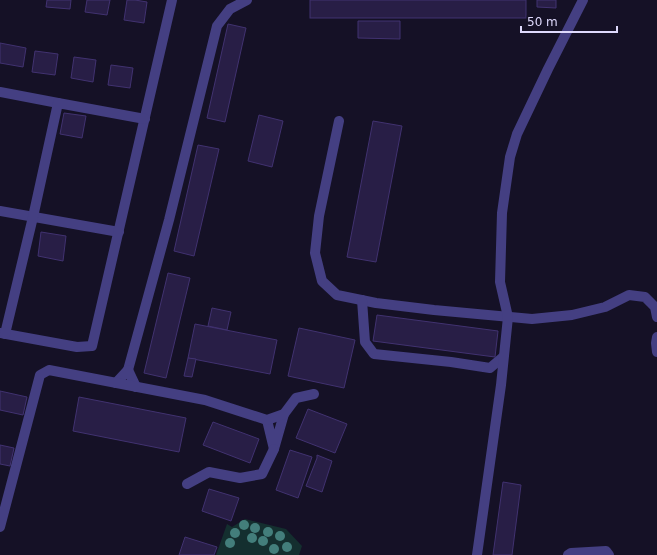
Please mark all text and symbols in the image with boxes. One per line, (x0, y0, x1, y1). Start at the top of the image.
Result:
scale bar (521, 8, 617, 34)
text: 50 m (527, 15, 558, 29)

